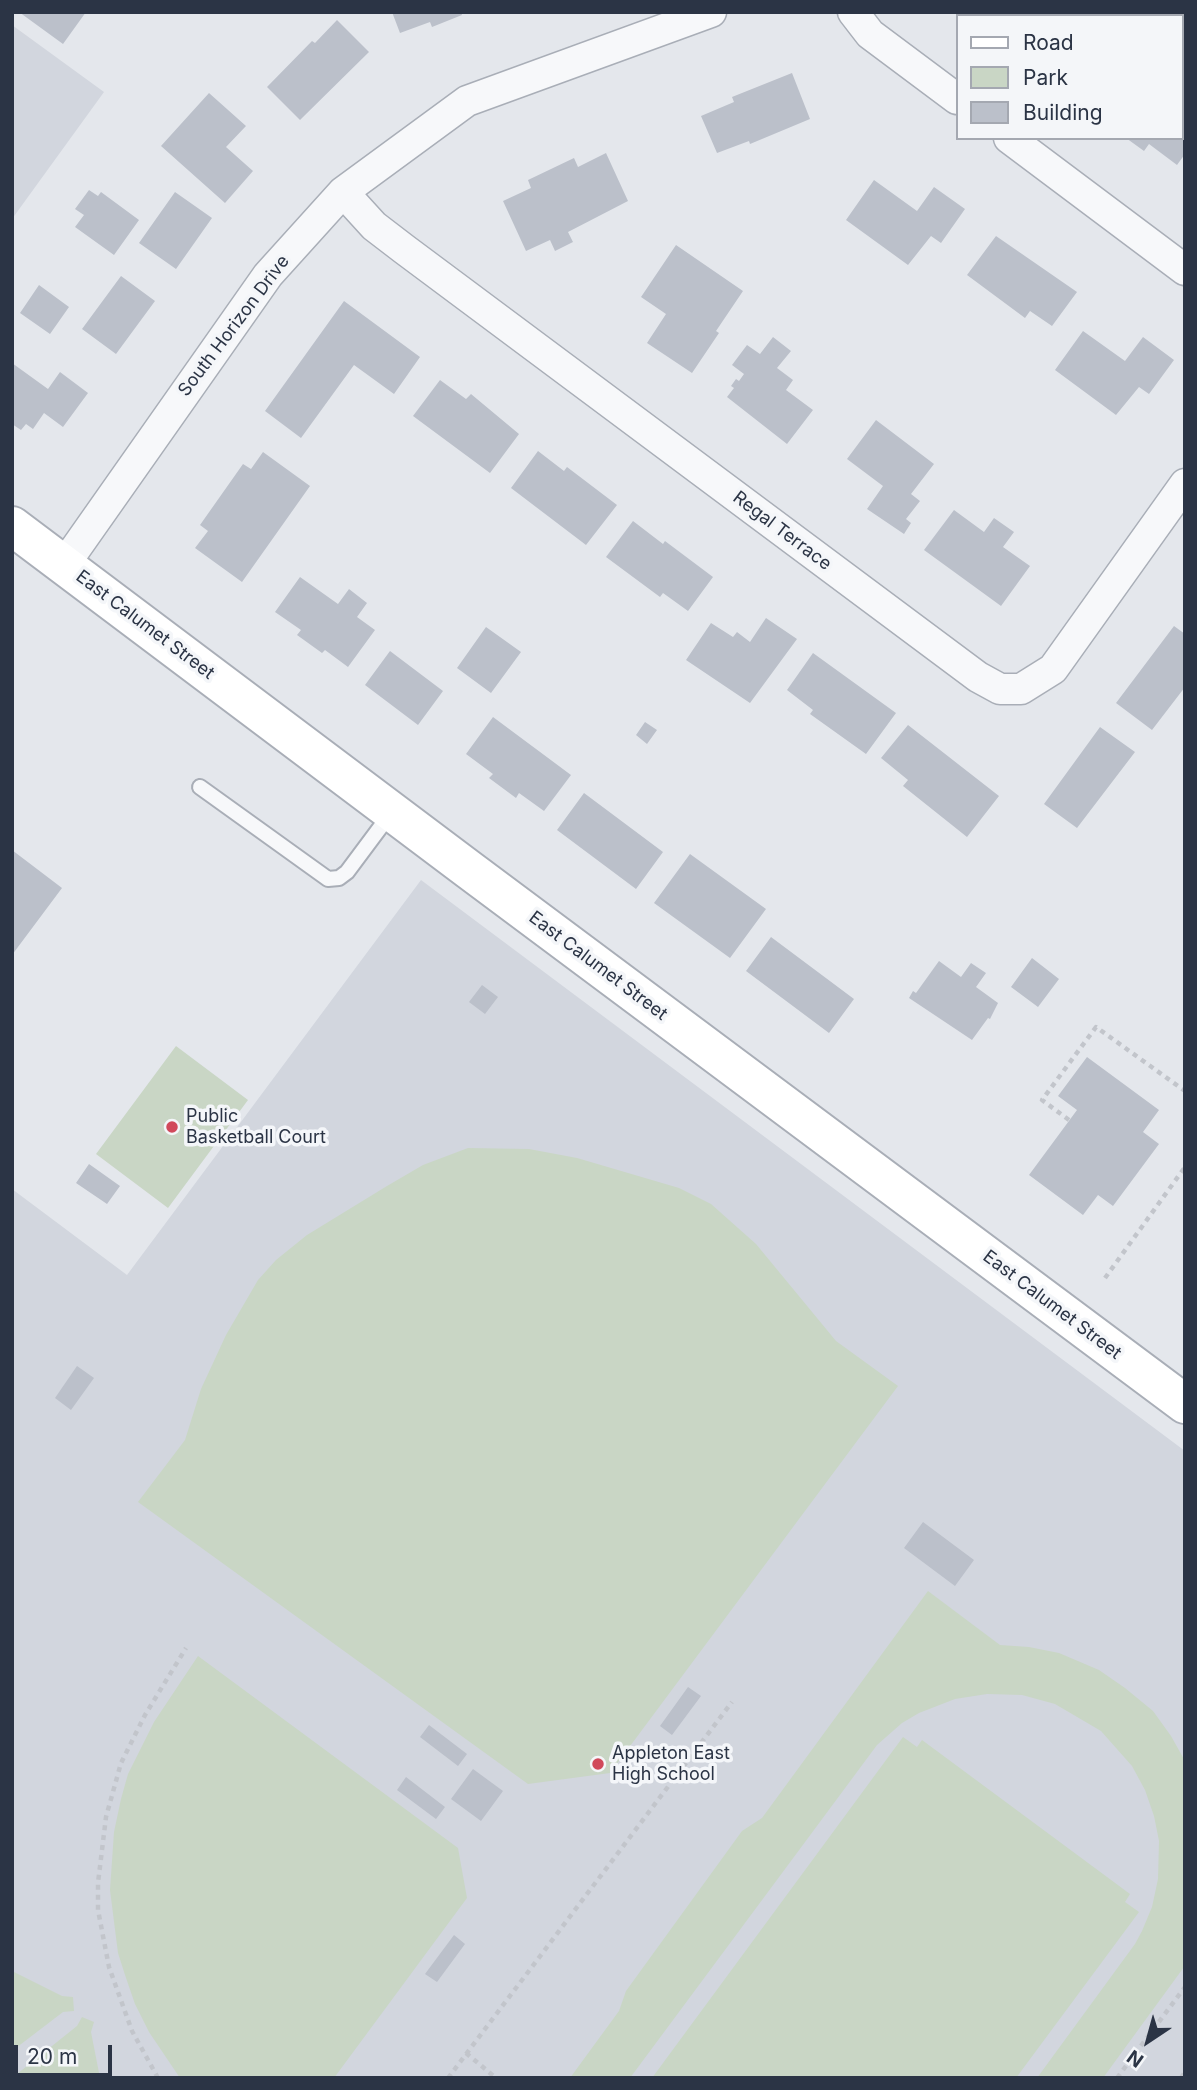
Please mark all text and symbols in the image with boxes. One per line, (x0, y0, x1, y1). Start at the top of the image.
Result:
legend (956, 14, 1183, 140)
text: Road (1023, 30, 1074, 55)
text: Park (1023, 65, 1068, 90)
text: Building (1023, 100, 1103, 125)
street label: South Horizon Drive (174, 251, 294, 401)
street label: Regal Terrace (728, 487, 836, 575)
street label: East Calumet Street (72, 566, 218, 684)
street label: East Calumet Street (525, 907, 671, 1025)
place label: Public Basketball Court (186, 1106, 326, 1148)
marker: Public Basketball Court (164, 1119, 180, 1135)
street label: East Calumet Street (979, 1246, 1125, 1364)
place label: Appleton East High School (612, 1743, 730, 1786)
marker: Appleton East High School (590, 1756, 606, 1772)
north arrow (1113, 2006, 1183, 2076)
scale bar (18, 2030, 116, 2074)
text: 20 m (27, 2044, 77, 2069)
text: N (1123, 2045, 1148, 2072)

